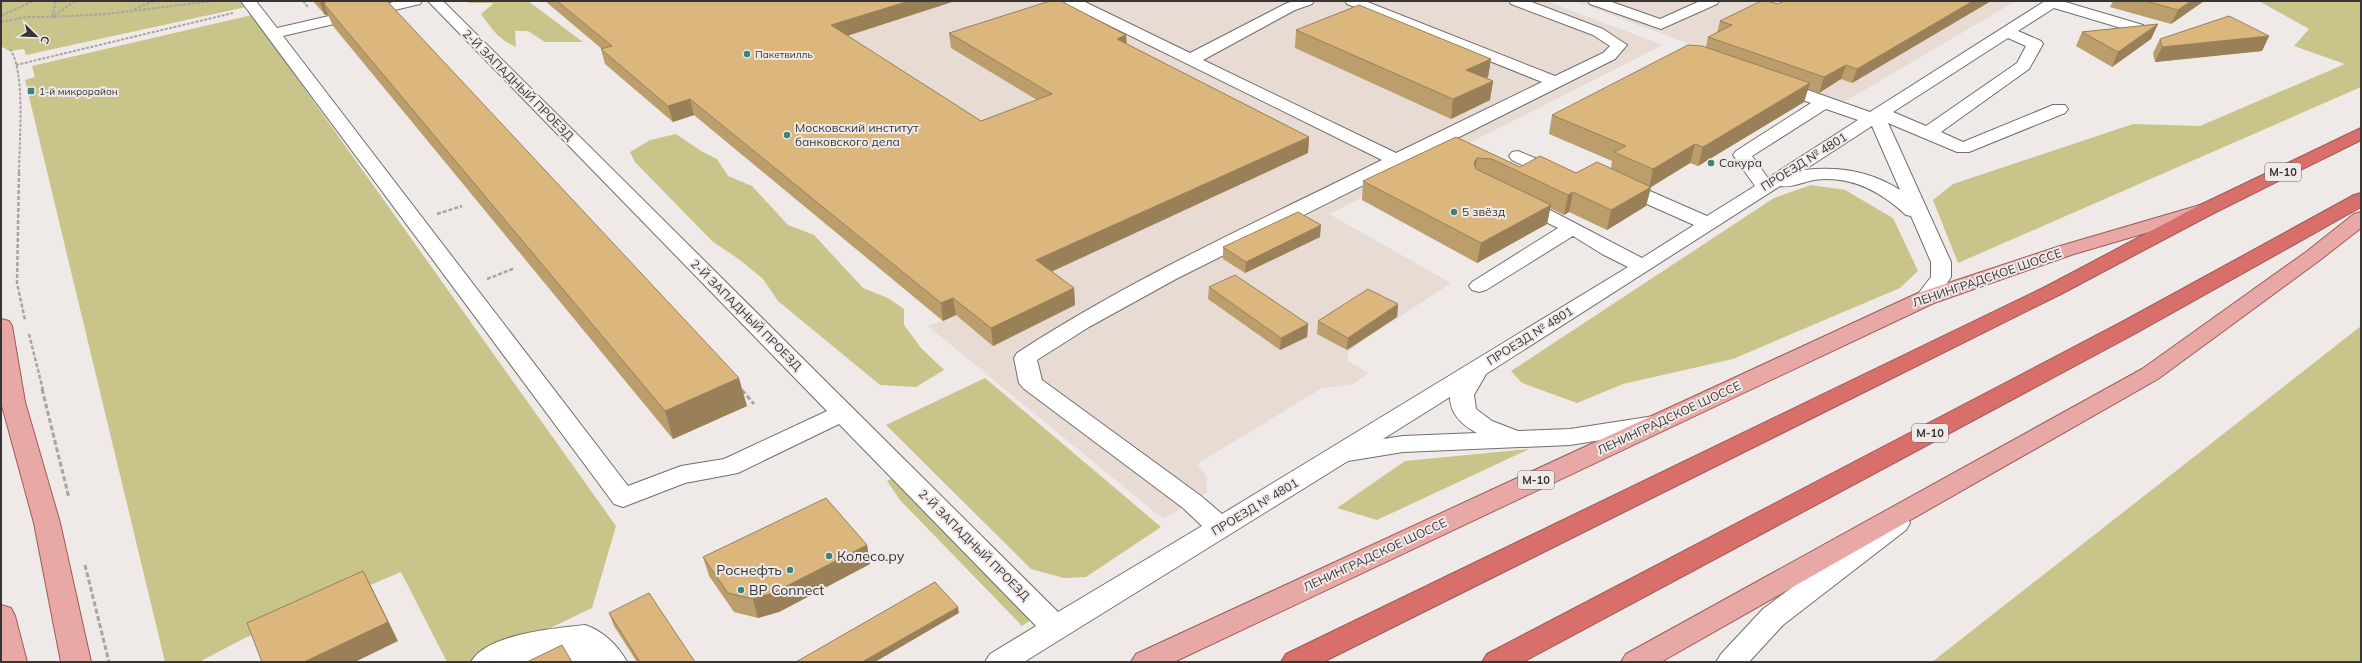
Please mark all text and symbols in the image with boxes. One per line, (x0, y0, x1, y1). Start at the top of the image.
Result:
north arrow (16, 16, 56, 56)
street label: 2-Й ЗАПАДНЫЙ ПРОЕЗД (460, 26, 577, 144)
text: С (37, 34, 53, 47)
place label: Пакетвилль (755, 48, 813, 61)
marker: Пакетвилль (742, 49, 752, 59)
place label: 1-й микрорайон (39, 85, 118, 98)
marker: 1-й микрорайон (26, 86, 36, 96)
place label: Московский институт банковского дела (795, 120, 919, 149)
street label: ПРОЕЗД № 4801 (1758, 129, 1850, 194)
marker: Московский институт банковского дела (782, 130, 792, 140)
place label: Сакура (1719, 155, 1762, 170)
marker: Сакура (1706, 158, 1716, 168)
road number: М-10 (2265, 163, 2301, 181)
place label: 5 звёзд (1462, 204, 1505, 219)
marker: 5 звёзд (1449, 207, 1459, 217)
street label: ЛЕНИНГРАДСКОЕ ШОССЕ (1910, 245, 2063, 310)
street label: 2-Й ЗАПАДНЫЙ ПРОЕЗД (688, 256, 805, 374)
street label: ПРОЕЗД № 4801 (1484, 303, 1576, 368)
street label: ЛЕНИНГРАДСКОЕ ШОССЕ (1595, 378, 1743, 457)
road number: М-10 (1912, 424, 1948, 442)
road number: М-10 (1518, 471, 1554, 489)
street label: ПРОЕЗД № 4801 (1209, 475, 1301, 538)
street label: 2-Й ЗАПАДНЫЙ ПРОЕЗД (916, 486, 1033, 604)
street label: ЛЕНИНГРАДСКОЕ ШОССЕ (1301, 515, 1449, 594)
place label: Колесо.ру (837, 547, 905, 565)
marker: Колесо.ру (824, 551, 834, 561)
place label: Роснефть (716, 561, 782, 579)
marker: Роснефть (785, 565, 795, 575)
place label: ВР Connect (749, 581, 824, 599)
marker: ВР Connect (736, 585, 746, 595)

